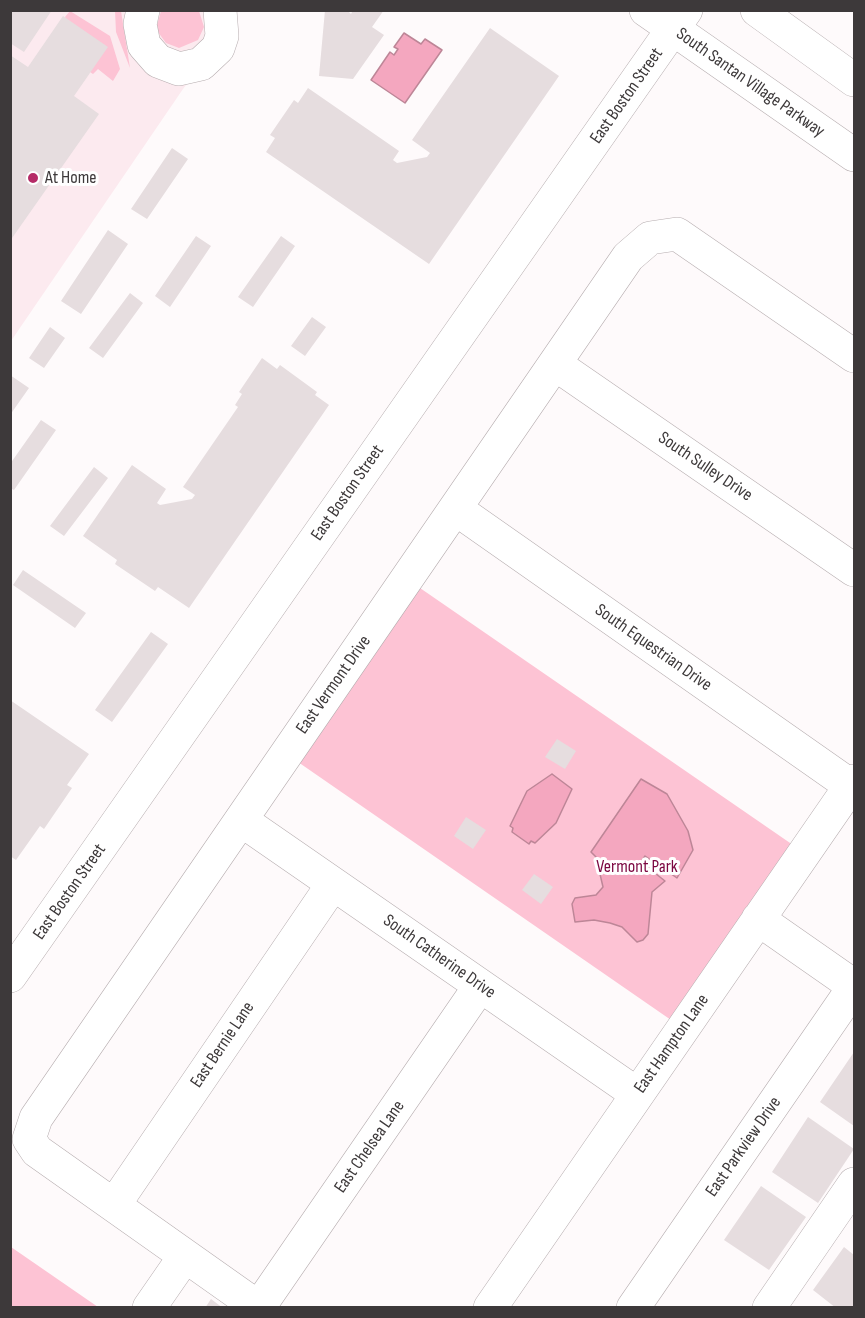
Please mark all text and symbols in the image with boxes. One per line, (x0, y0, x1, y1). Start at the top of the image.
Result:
street label: South Santan Village Parkway (672, 24, 828, 142)
street label: East Boston Street (586, 44, 668, 148)
place label: At Home (45, 167, 96, 189)
marker: At Home (26, 171, 40, 185)
street label: South Sulley Drive (654, 428, 756, 506)
street label: East Boston Street (307, 441, 389, 545)
street label: South Equestrian Drive (590, 600, 716, 696)
street label: East Vermont Drive (292, 632, 376, 738)
street label: East Boston Street (29, 840, 111, 944)
park label: Vermont Park (596, 856, 678, 878)
street label: South Catherine Drive (379, 910, 499, 1004)
street label: East Hampton Lane (630, 990, 714, 1098)
street label: East Bernie Lane (186, 998, 260, 1092)
street label: East Parkview Drive (702, 1093, 786, 1201)
street label: East Chelsea Lane (330, 1097, 410, 1197)

